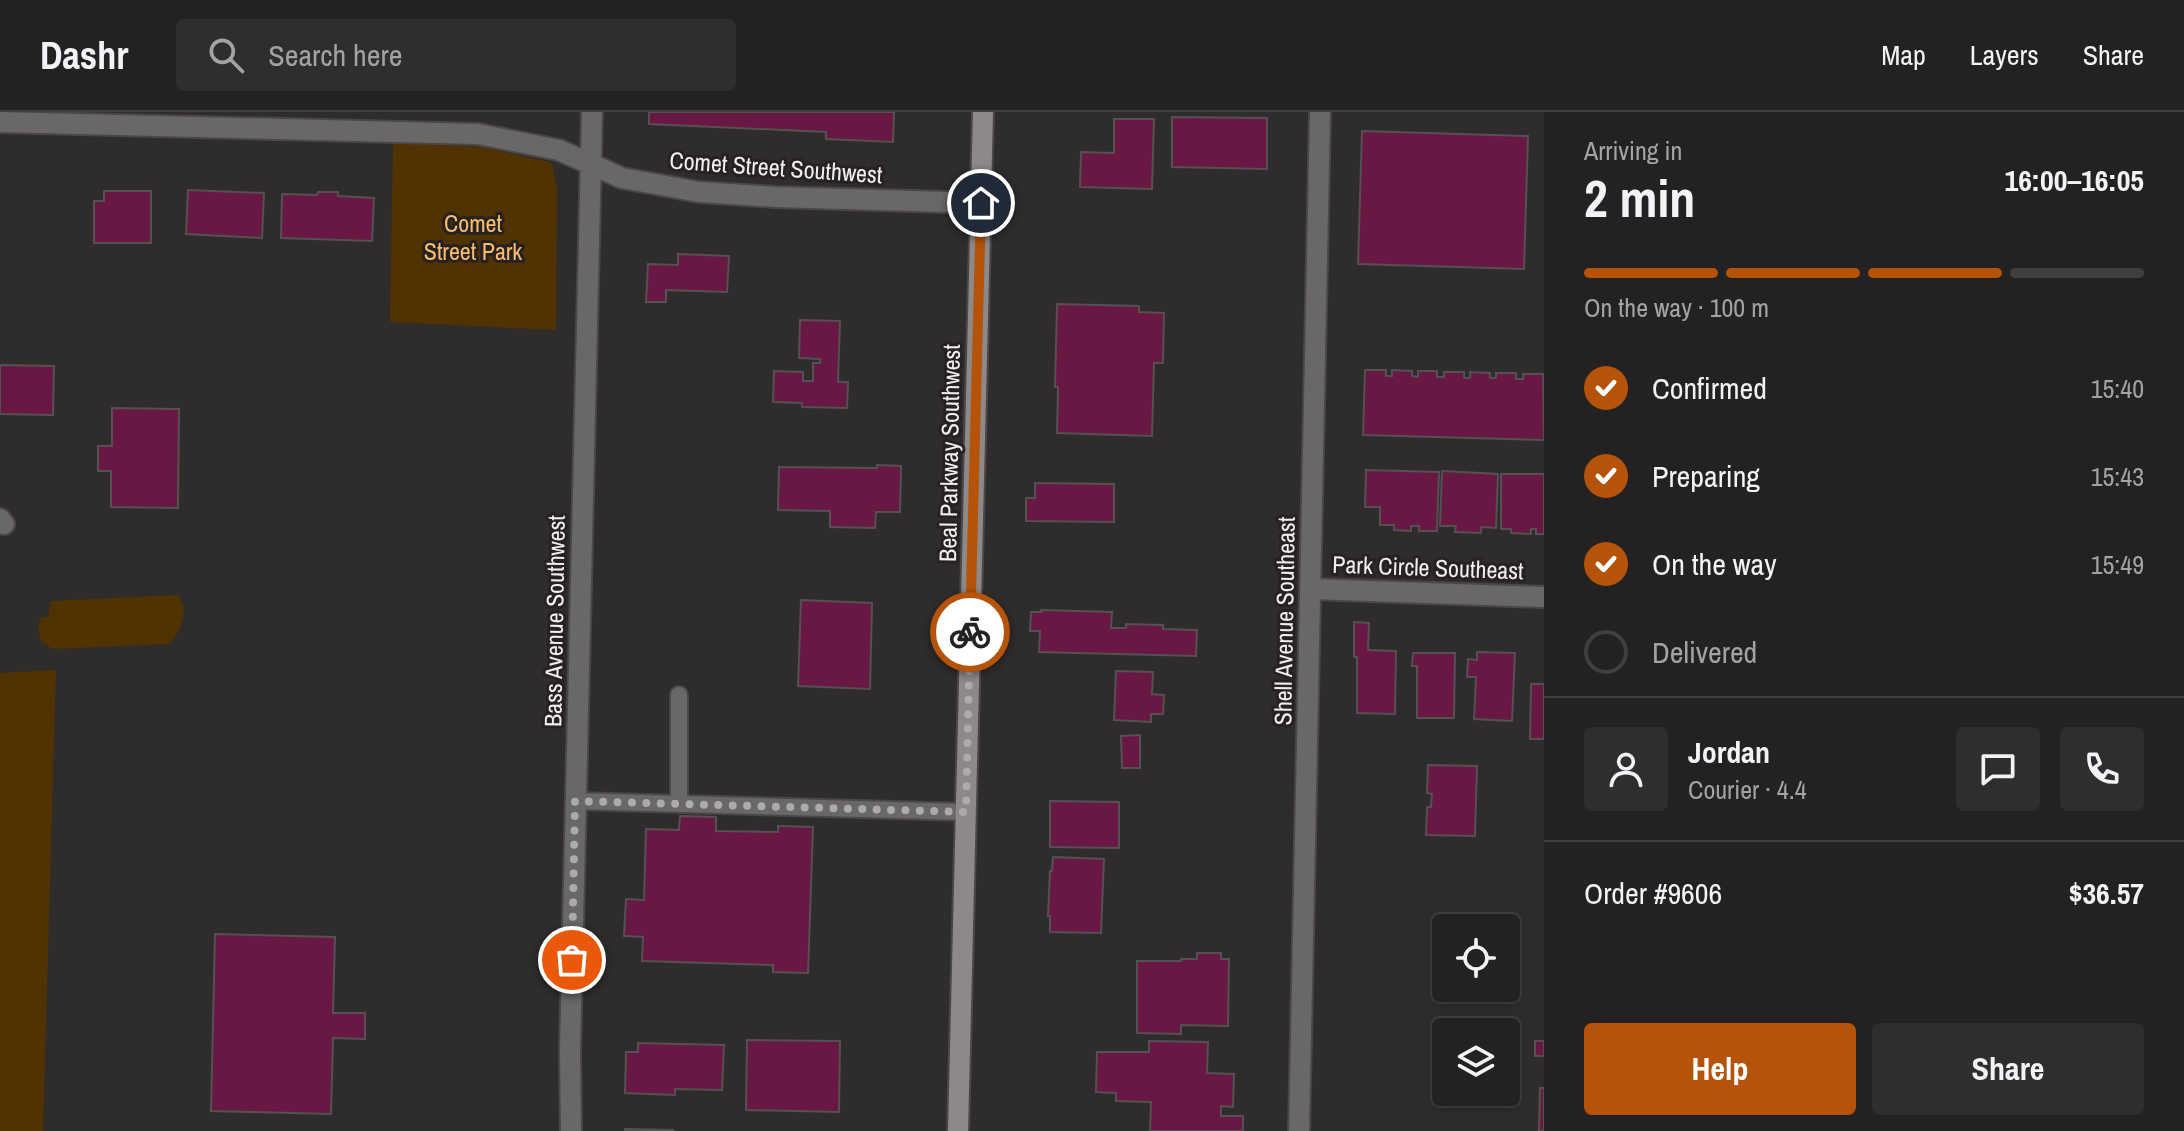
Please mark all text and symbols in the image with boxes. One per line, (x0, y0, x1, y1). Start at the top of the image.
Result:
search box (176, 19, 736, 91)
text: Dashr (40, 30, 128, 81)
icon: search (204, 33, 248, 77)
text: Search here (268, 35, 402, 75)
text: Map (1881, 36, 1926, 74)
text: Layers (1970, 36, 2039, 74)
text: Share (2083, 36, 2144, 74)
text: Arriving in (1584, 133, 1682, 168)
street label: Comet Street Southwest (668, 144, 884, 190)
text: 16:00–16:05 (2005, 160, 2144, 200)
text: 2 min (1584, 163, 1695, 233)
pin (947, 169, 1015, 237)
icon: home (959, 181, 1003, 225)
park label: Comet Street Park (424, 207, 522, 267)
text: On the way · 100 m (1584, 290, 1769, 325)
street label: Beal Parkway Southwest (931, 343, 967, 562)
icon: check (1584, 366, 1628, 410)
text: Confirmed (1652, 368, 1767, 408)
text: 15:40 (2091, 371, 2144, 406)
icon: check (1584, 454, 1628, 498)
text: Preparing (1652, 456, 1760, 496)
text: 15:43 (2091, 459, 2144, 494)
street label: Bass Avenue Southwest (536, 514, 572, 727)
street label: Shell Avenue Southeast (1266, 516, 1302, 726)
icon: check (1584, 542, 1628, 586)
text: On the way (1652, 544, 1776, 584)
text: 15:49 (2091, 547, 2144, 582)
street label: Park Circle Southeast (1332, 548, 1525, 586)
courier (930, 592, 1010, 672)
icon: bike (948, 610, 992, 654)
text: Delivered (1652, 632, 1757, 672)
button: person (1584, 727, 1668, 811)
button: chat (1956, 727, 2040, 811)
button: phone (2060, 727, 2144, 811)
text: Jordan (1688, 732, 1770, 772)
text: Courier · 4.4 (1688, 772, 1807, 807)
text: Order #9606 (1584, 873, 1722, 913)
text: $36.57 (2069, 873, 2144, 913)
map controls (1432, 914, 1520, 1106)
button: locate (1432, 914, 1520, 1002)
pin (538, 926, 606, 994)
icon: bag (550, 938, 594, 982)
button: layers (1432, 1018, 1520, 1106)
button: Help (1584, 1023, 1856, 1115)
button: Share (1872, 1023, 2144, 1115)

